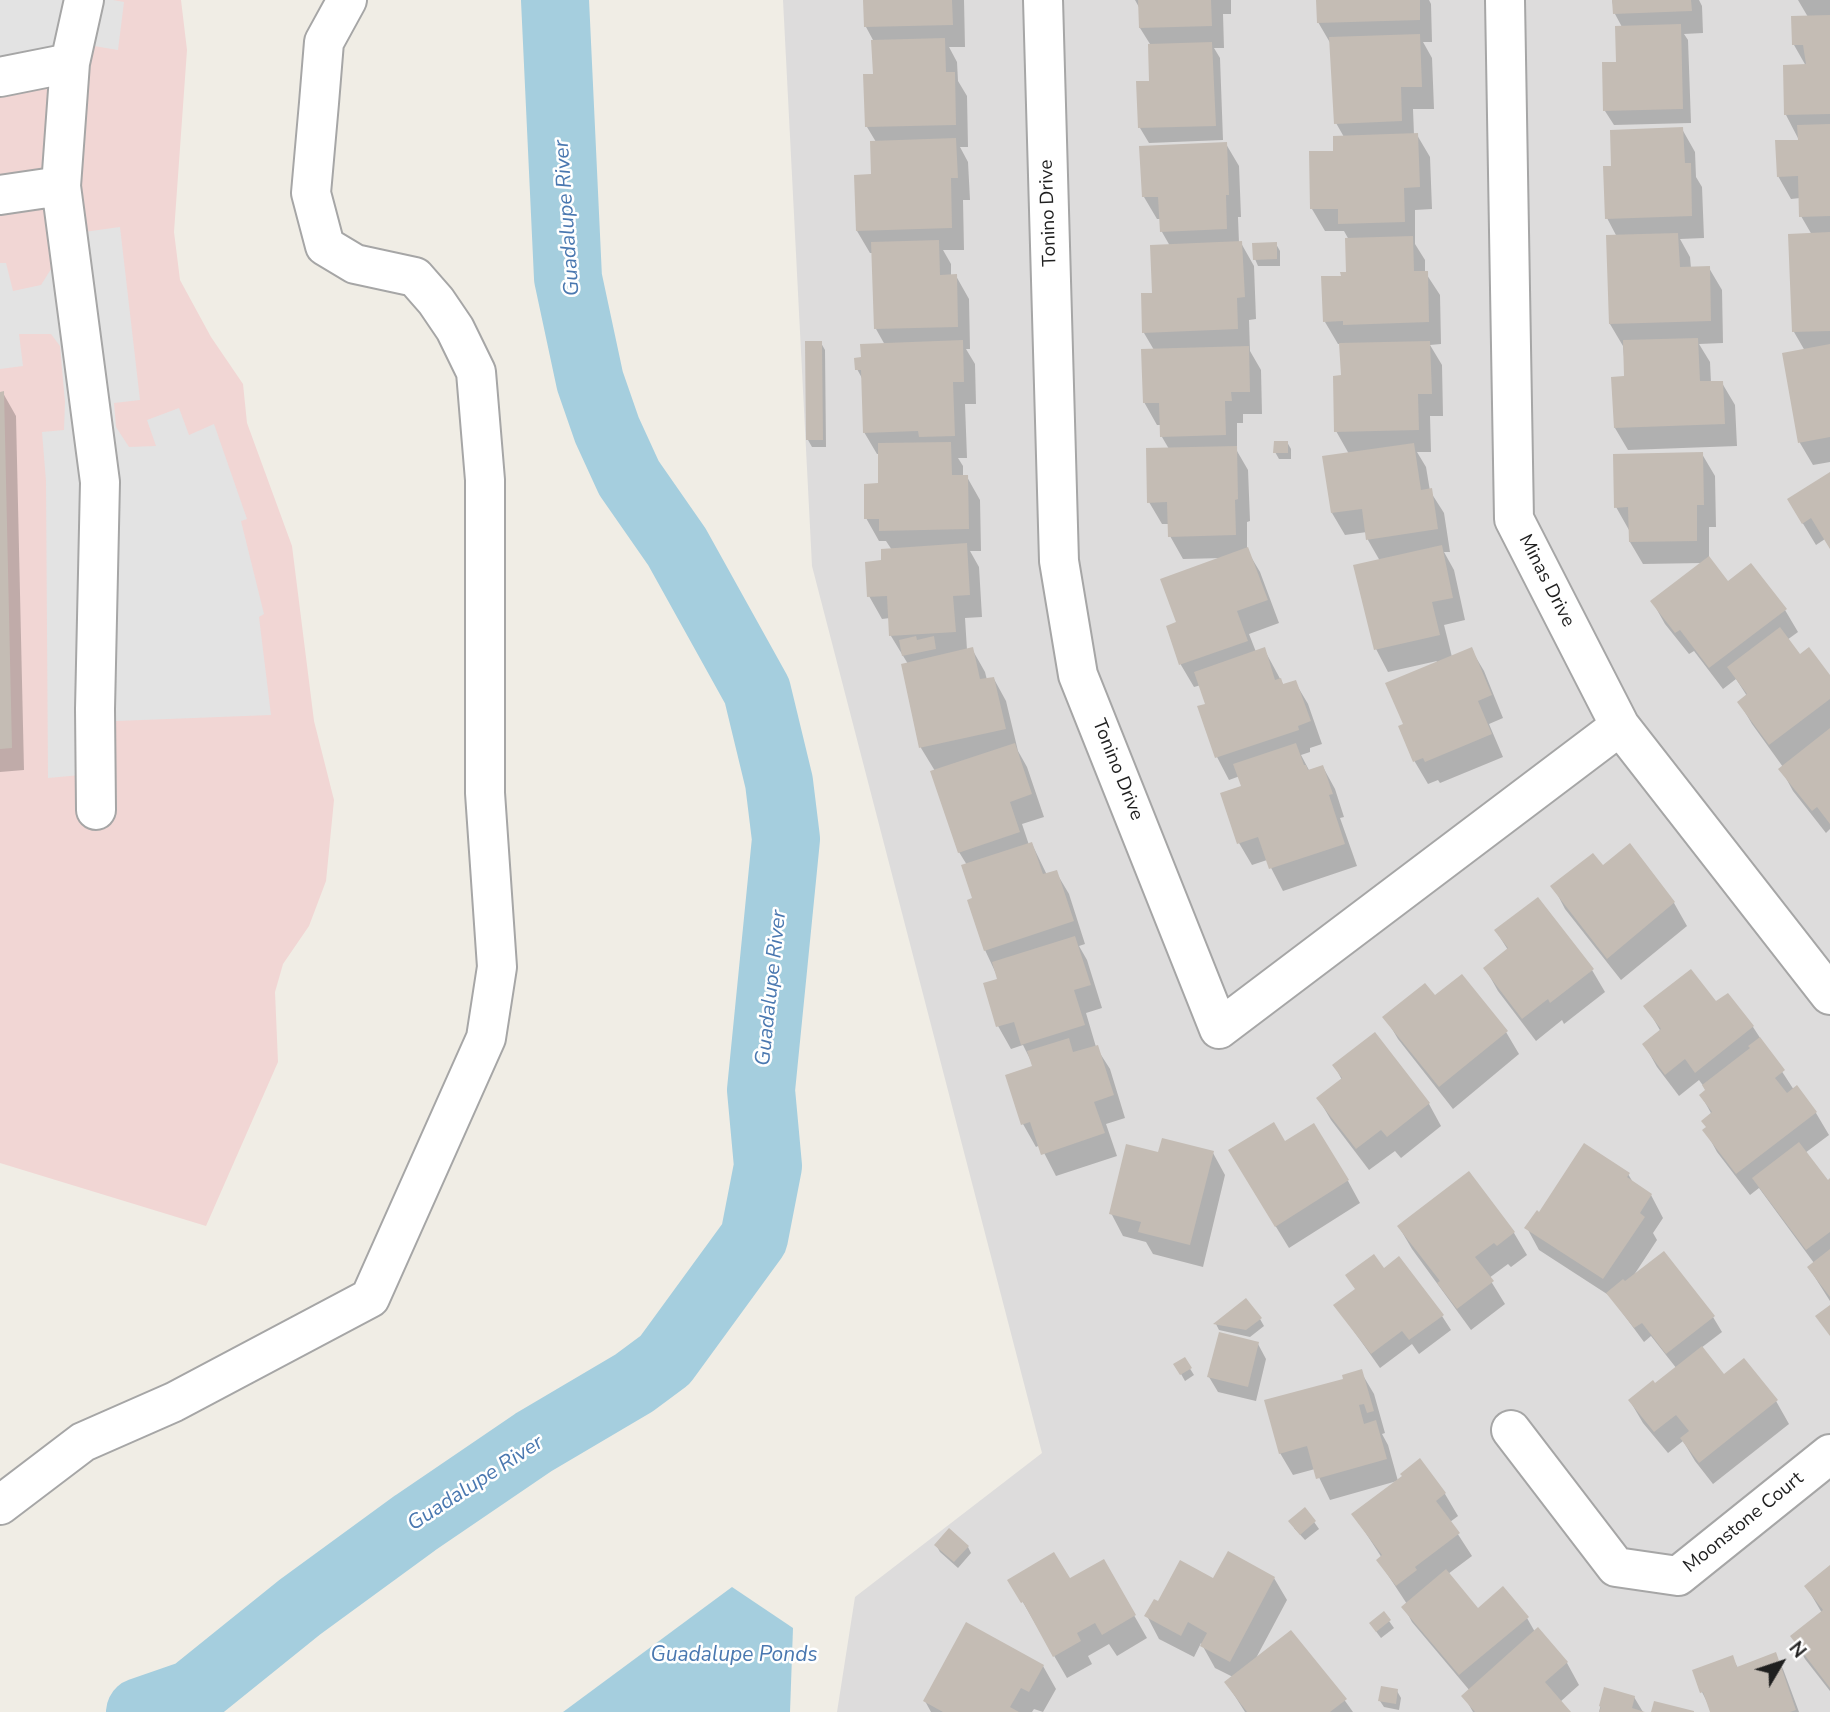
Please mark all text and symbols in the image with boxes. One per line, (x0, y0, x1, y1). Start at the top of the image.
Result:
water label: Guadalupe River (550, 139, 586, 297)
street label: Tonino Drive (1036, 159, 1062, 267)
street label: Minas Drive (1513, 531, 1579, 631)
street label: Tonino Drive (1086, 716, 1148, 824)
water label: Guadalupe River (751, 909, 793, 1067)
water label: Guadalupe River (403, 1431, 549, 1537)
street label: Moonstone Court (1680, 1468, 1808, 1578)
north arrow (1746, 1628, 1816, 1698)
text: N (1783, 1636, 1812, 1663)
water label: Guadalupe Ponds (650, 1643, 818, 1669)

